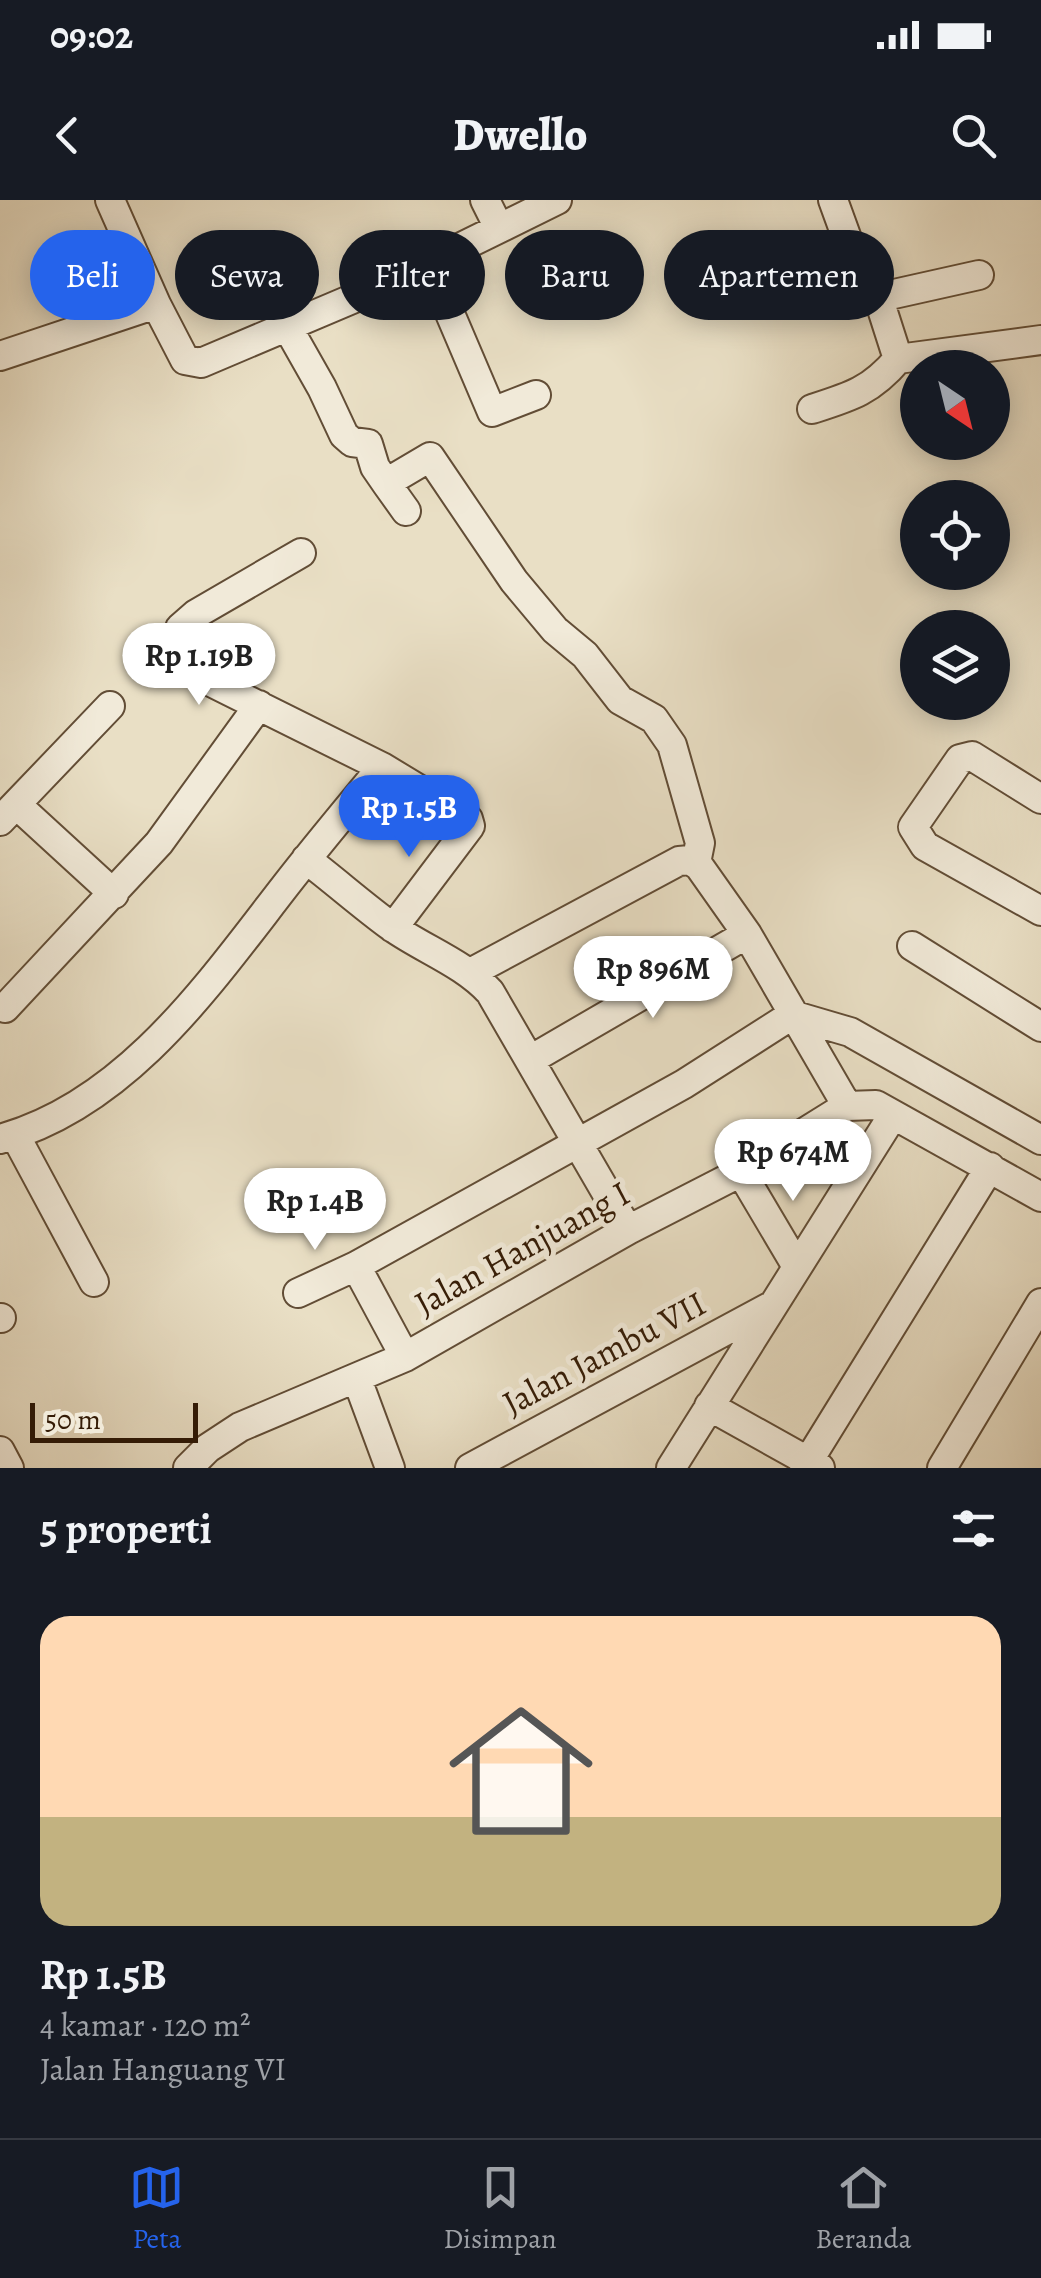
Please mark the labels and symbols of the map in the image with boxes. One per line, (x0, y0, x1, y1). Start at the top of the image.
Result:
north arrow (900, 350, 1010, 460)
pin: Rp 1.19B (96, 623, 302, 708)
pin: Rp 1.5B (317, 775, 501, 860)
pin: Rp 896M (561, 936, 745, 1021)
pin: Rp 674M (701, 1119, 885, 1204)
pin: Rp 1.4B (223, 1168, 407, 1253)
street label: Jalan Hanjuang I (406, 1169, 638, 1327)
street label: Jalan Jambu VII (494, 1279, 714, 1427)
scale bar (30, 1398, 198, 1442)

